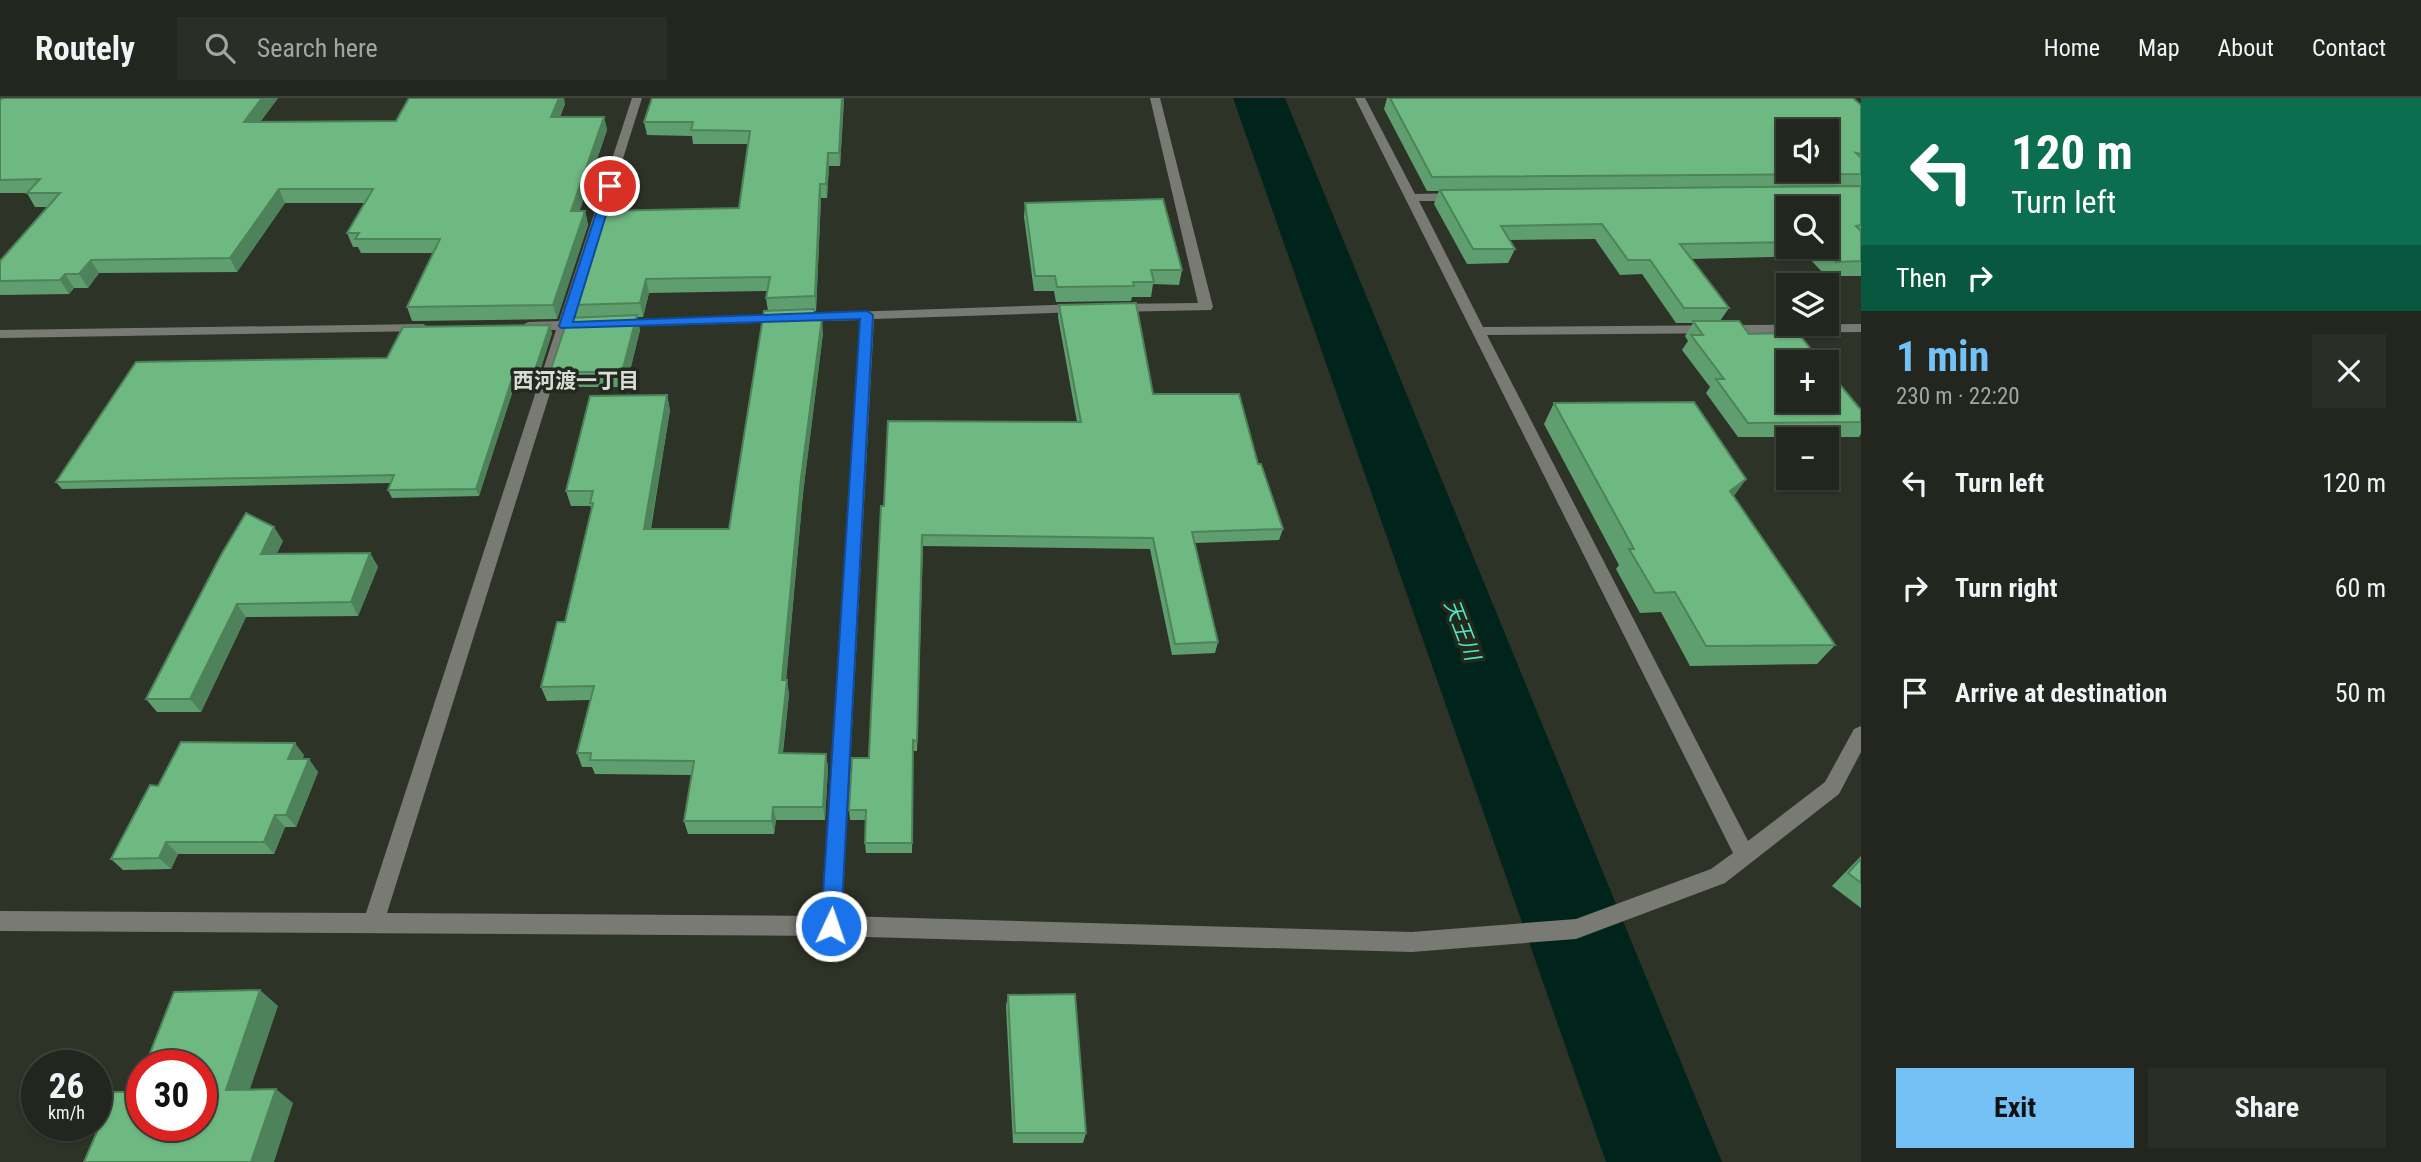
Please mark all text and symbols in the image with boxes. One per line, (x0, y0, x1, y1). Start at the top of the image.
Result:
search box (177, 17, 667, 80)
text: Routely (35, 29, 135, 68)
icon: search (201, 29, 239, 67)
text: Search here (257, 33, 378, 63)
text: Home (2044, 34, 2100, 62)
text: Map (2138, 34, 2180, 62)
text: About (2218, 34, 2274, 62)
text: Contact (2312, 34, 2386, 62)
map controls (1776, 119, 1839, 490)
button: sound (1776, 119, 1839, 182)
text: 120 m (2011, 124, 2133, 181)
icon: left (1896, 126, 1987, 217)
pin (580, 156, 640, 216)
icon: arrive (591, 167, 629, 205)
text: Turn left (2011, 183, 2116, 221)
button: search (1776, 196, 1839, 259)
icon: right (1961, 259, 1999, 297)
text: Then (1896, 263, 1947, 293)
button: layers (1776, 273, 1839, 336)
text: 1 min (1896, 332, 1989, 381)
button: close (2312, 334, 2386, 408)
button: + (1776, 350, 1839, 413)
district label: 西河渡一丁目 (513, 369, 639, 393)
text: 230 m · 22:20 (1896, 383, 2020, 410)
button: − (1776, 427, 1839, 490)
icon: left (1896, 464, 1934, 502)
text: Turn left (1955, 468, 2044, 498)
text: 120 m (2322, 468, 2386, 498)
icon: right (1896, 569, 1934, 607)
text: Turn right (1955, 573, 2057, 603)
text: 60 m (2335, 573, 2386, 603)
water label: 天王川 (1440, 596, 1485, 666)
icon: arrive (1896, 674, 1934, 712)
text: Arrive at destination (1955, 678, 2167, 708)
text: 50 m (2335, 678, 2386, 708)
position arrow (794, 889, 868, 963)
speed limit sign: 30 (126, 1050, 217, 1141)
text: 26 (49, 1066, 84, 1107)
button: Exit (1896, 1068, 2134, 1148)
button: Share (2148, 1068, 2386, 1148)
text: km/h (48, 1102, 85, 1123)

